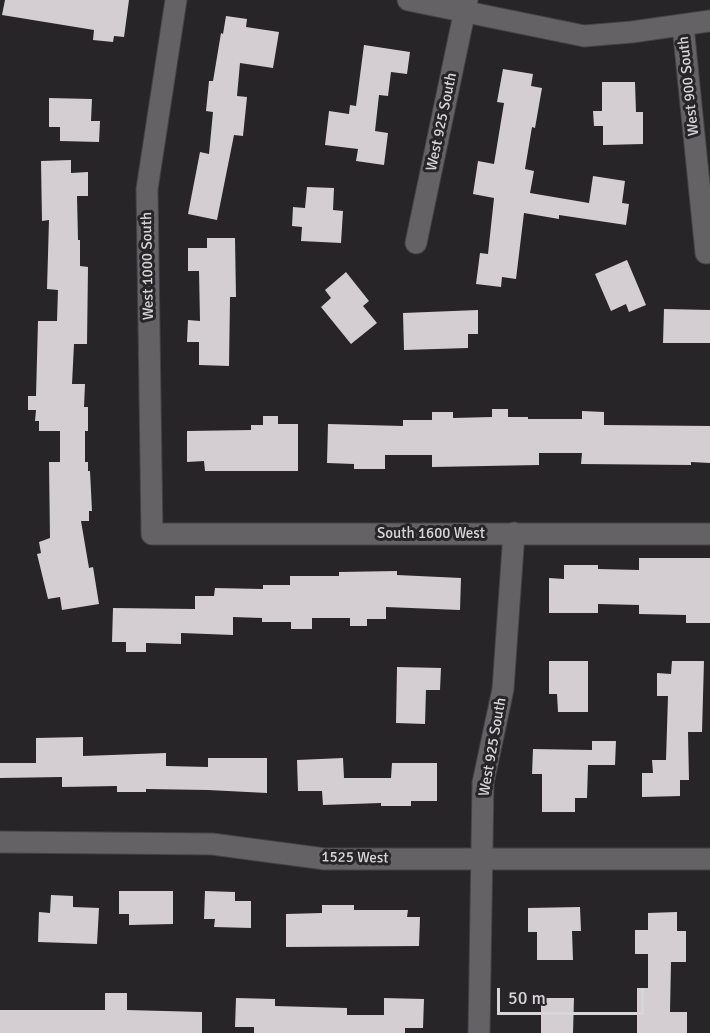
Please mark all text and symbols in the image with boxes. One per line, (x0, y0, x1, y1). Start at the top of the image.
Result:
street label: West 900 South (675, 35, 703, 137)
street label: West 925 South (423, 71, 461, 173)
street label: West 1000 South (138, 212, 158, 320)
street label: South 1600 West (377, 525, 485, 543)
street label: West 925 South (475, 696, 511, 798)
street label: 1525 West (321, 848, 389, 868)
scale bar (500, 976, 647, 1014)
text: 50 m (508, 987, 546, 1009)

